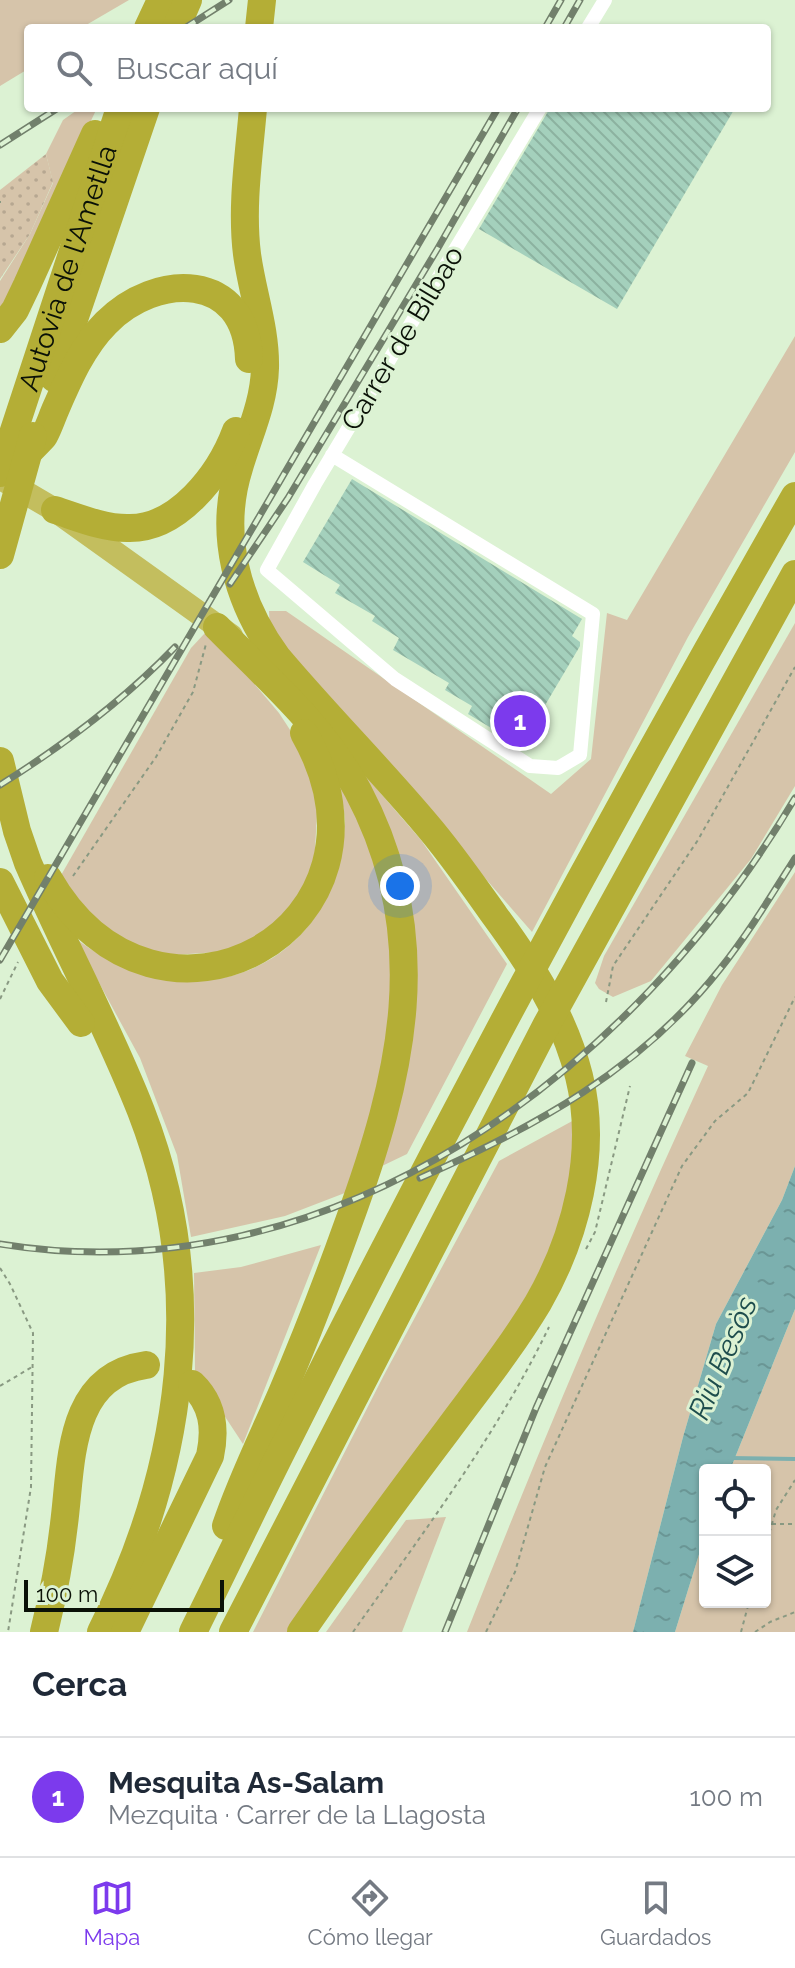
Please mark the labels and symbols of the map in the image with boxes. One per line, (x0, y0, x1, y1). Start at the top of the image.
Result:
street label: Autovia de l'Ametlla (12, 141, 124, 395)
street label: Carrer de Bilbao (334, 240, 470, 436)
pin: 1 (494, 691, 546, 751)
your location (380, 866, 420, 906)
water label: Riu Besòs (681, 1291, 764, 1425)
scale bar (24, 1576, 224, 1612)

